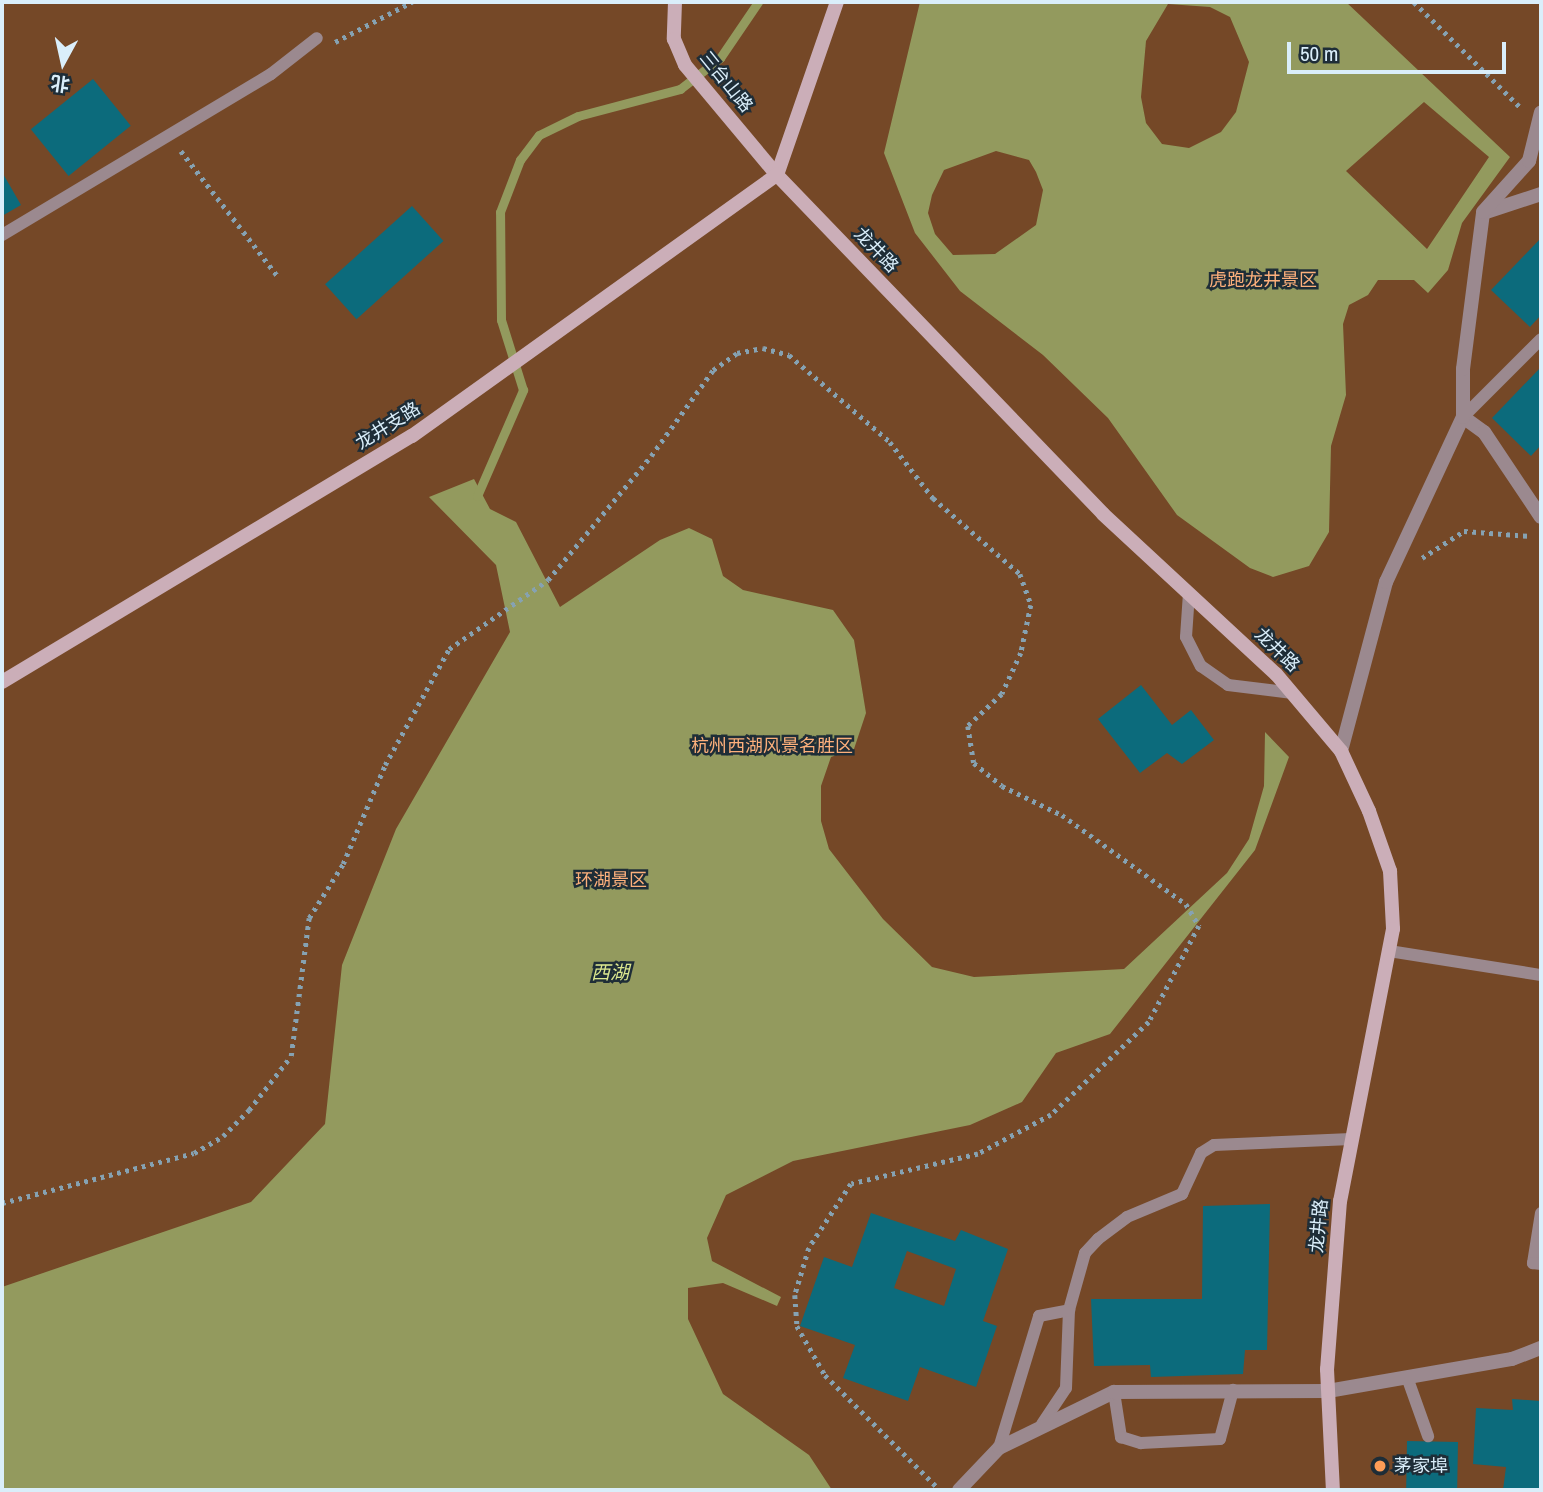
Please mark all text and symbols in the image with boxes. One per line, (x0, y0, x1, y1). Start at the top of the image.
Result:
north arrow (28, 28, 98, 98)
scale bar (1291, 28, 1510, 72)
text: 50 m (1300, 39, 1338, 68)
street label: 三台山路 (695, 47, 757, 117)
text: 北 (49, 70, 71, 98)
street label: 龙井路 (849, 223, 903, 277)
park label: 虎跑龙井景区 (1209, 269, 1317, 291)
street label: 龙井支路 (352, 398, 424, 454)
street label: 龙井路 (1250, 623, 1304, 677)
park label: 杭州西湖风景名胜区 (691, 735, 853, 757)
park label: 环湖景区 (575, 869, 647, 891)
water label: 西湖 (591, 962, 629, 984)
street label: 龙井路 (1306, 1198, 1332, 1254)
place label: 茅家埠 (1394, 1455, 1448, 1477)
marker: 茅家埠 (1372, 1458, 1388, 1474)

